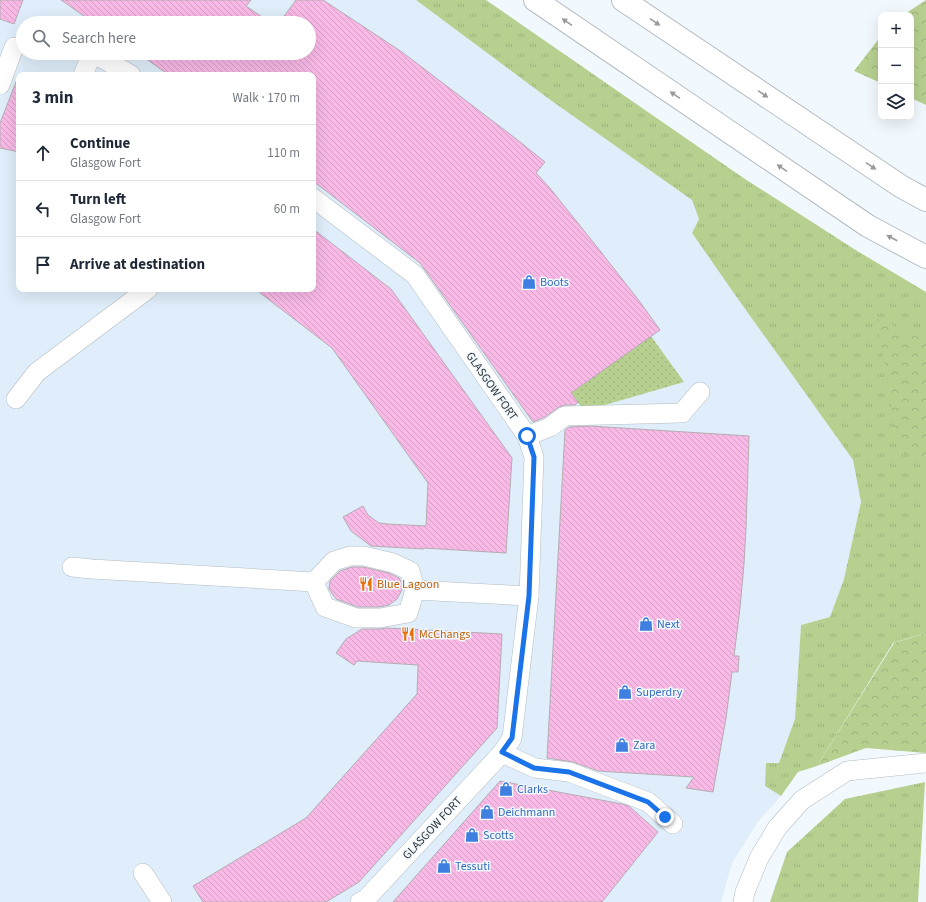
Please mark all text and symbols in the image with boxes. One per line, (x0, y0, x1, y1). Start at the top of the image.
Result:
map controls (878, 12, 914, 120)
button: + (878, 12, 914, 48)
search box (16, 16, 316, 60)
one-way arrow (562, 18, 572, 26)
one-way arrow (650, 18, 660, 26)
icon: search (30, 27, 52, 49)
text: Search here (62, 28, 136, 49)
button: − (878, 48, 914, 84)
button: layers (878, 84, 914, 120)
text: 3 min (32, 86, 73, 110)
text: Walk · 170 m (232, 89, 300, 107)
one-way arrow (758, 90, 768, 98)
one-way arrow (669, 91, 680, 99)
text: Continue (70, 133, 130, 154)
icon: ahead (32, 142, 54, 164)
text: 110 m (267, 144, 300, 162)
text: Glasgow Fort (70, 154, 141, 172)
one-way arrow (866, 162, 877, 170)
one-way arrow (777, 164, 788, 172)
text: Turn left (70, 189, 126, 210)
icon: left (32, 198, 54, 220)
text: 60 m (274, 200, 300, 218)
text: Glasgow Fort (70, 210, 141, 228)
one-way arrow (886, 235, 897, 241)
icon: arrive (32, 254, 54, 276)
text: Arrive at destination (70, 254, 205, 275)
shop icon: Boots (521, 274, 537, 290)
place label: Boots (540, 274, 569, 291)
street label: GLASGOW FORT (462, 349, 522, 424)
route start (518, 427, 536, 445)
restaurant icon: Blue Lagoon (358, 576, 374, 592)
place label: Blue Lagoon (377, 576, 439, 593)
shop icon: Next (638, 616, 654, 632)
place label: Next (657, 616, 680, 633)
restaurant icon: McChangs (400, 626, 416, 642)
place label: McChangs (419, 626, 470, 643)
shop icon: Superdry (617, 684, 633, 700)
place label: Superdry (636, 684, 683, 701)
shop icon: Zara (614, 737, 630, 753)
place label: Zara (633, 737, 655, 754)
shop icon: Clarks (498, 781, 514, 797)
place label: Clarks (517, 781, 548, 798)
street label: GLASGOW FORT (399, 793, 466, 863)
shop icon: Deichmann (479, 804, 495, 820)
place label: Deichmann (498, 804, 555, 821)
route end (656, 808, 674, 826)
shop icon: Scotts (464, 827, 480, 843)
place label: Scotts (483, 827, 514, 844)
shop icon: Tessuti (436, 858, 452, 874)
place label: Tessuti (455, 858, 490, 875)

